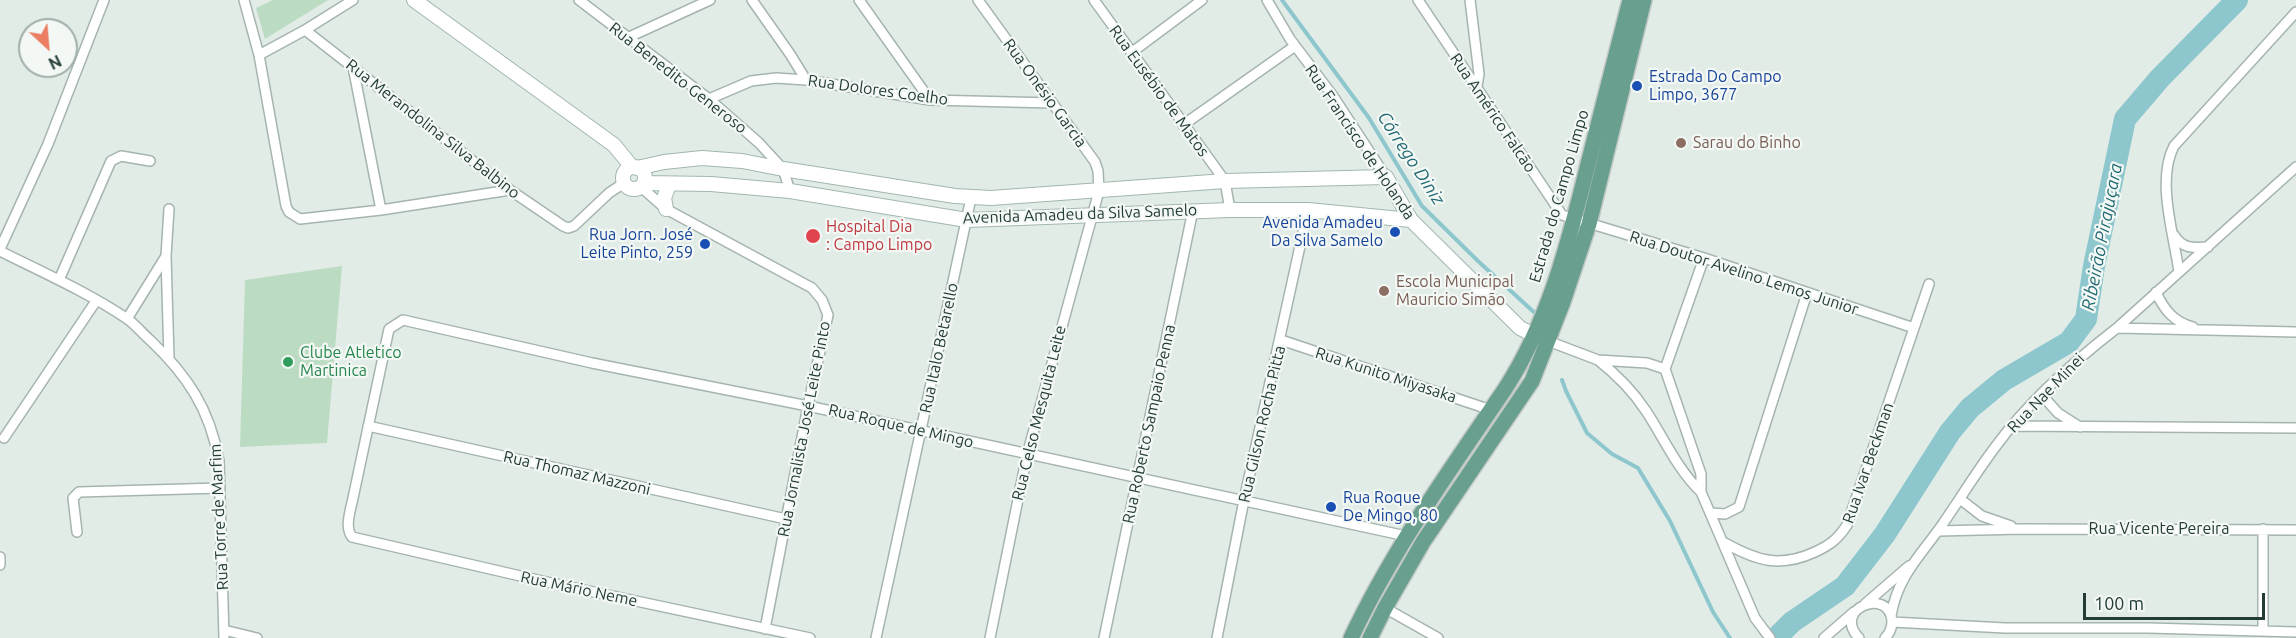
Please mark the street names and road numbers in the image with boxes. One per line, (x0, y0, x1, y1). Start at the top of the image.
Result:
street label: Rua Benedito Generoso (605, 18, 751, 138)
street label: Rua Eusébio de Matos (1105, 22, 1213, 160)
street label: Rua Onésio Garcia (999, 35, 1091, 151)
street label: Rua Américo Falcão (1446, 50, 1540, 176)
street label: Rua Merandolina Silva Balbino (342, 55, 524, 203)
street label: Rua Francisco de Holanda (1301, 61, 1419, 223)
street label: Rua Dolores Coelho (807, 71, 949, 109)
street label: Estrada do Campo Limpo (1525, 107, 1593, 285)
street label: Avenida Amadeu da Silva Samelo (962, 200, 1198, 228)
street label: Rua Doutor Avelino Lemos Junior (1627, 227, 1861, 319)
street label: Rua Italo Betarello (916, 281, 962, 415)
street label: Rua Jornalista José Leite Pinto (774, 320, 834, 538)
street label: Rua Celso Mesquita Leite (1008, 323, 1070, 503)
street label: Rua Roberto Sampaio Penna (1118, 323, 1180, 525)
street label: Rua Kunito Miyasaka (1313, 343, 1459, 407)
street label: Rua Gilson Rocha Pitta (1235, 344, 1289, 504)
street label: Rua Nae Minei (2003, 349, 2089, 437)
street label: Rua Roque de Mingo (826, 400, 976, 452)
street label: Rua Ivar Beckman (1838, 400, 1898, 526)
street label: Rua Torre de Marfim (206, 443, 232, 591)
street label: Rua Thomaz Mazzoni (502, 447, 652, 499)
street label: Rua Vicente Pereira (2089, 519, 2229, 539)
street label: Rua Mário Neme (519, 567, 639, 611)

